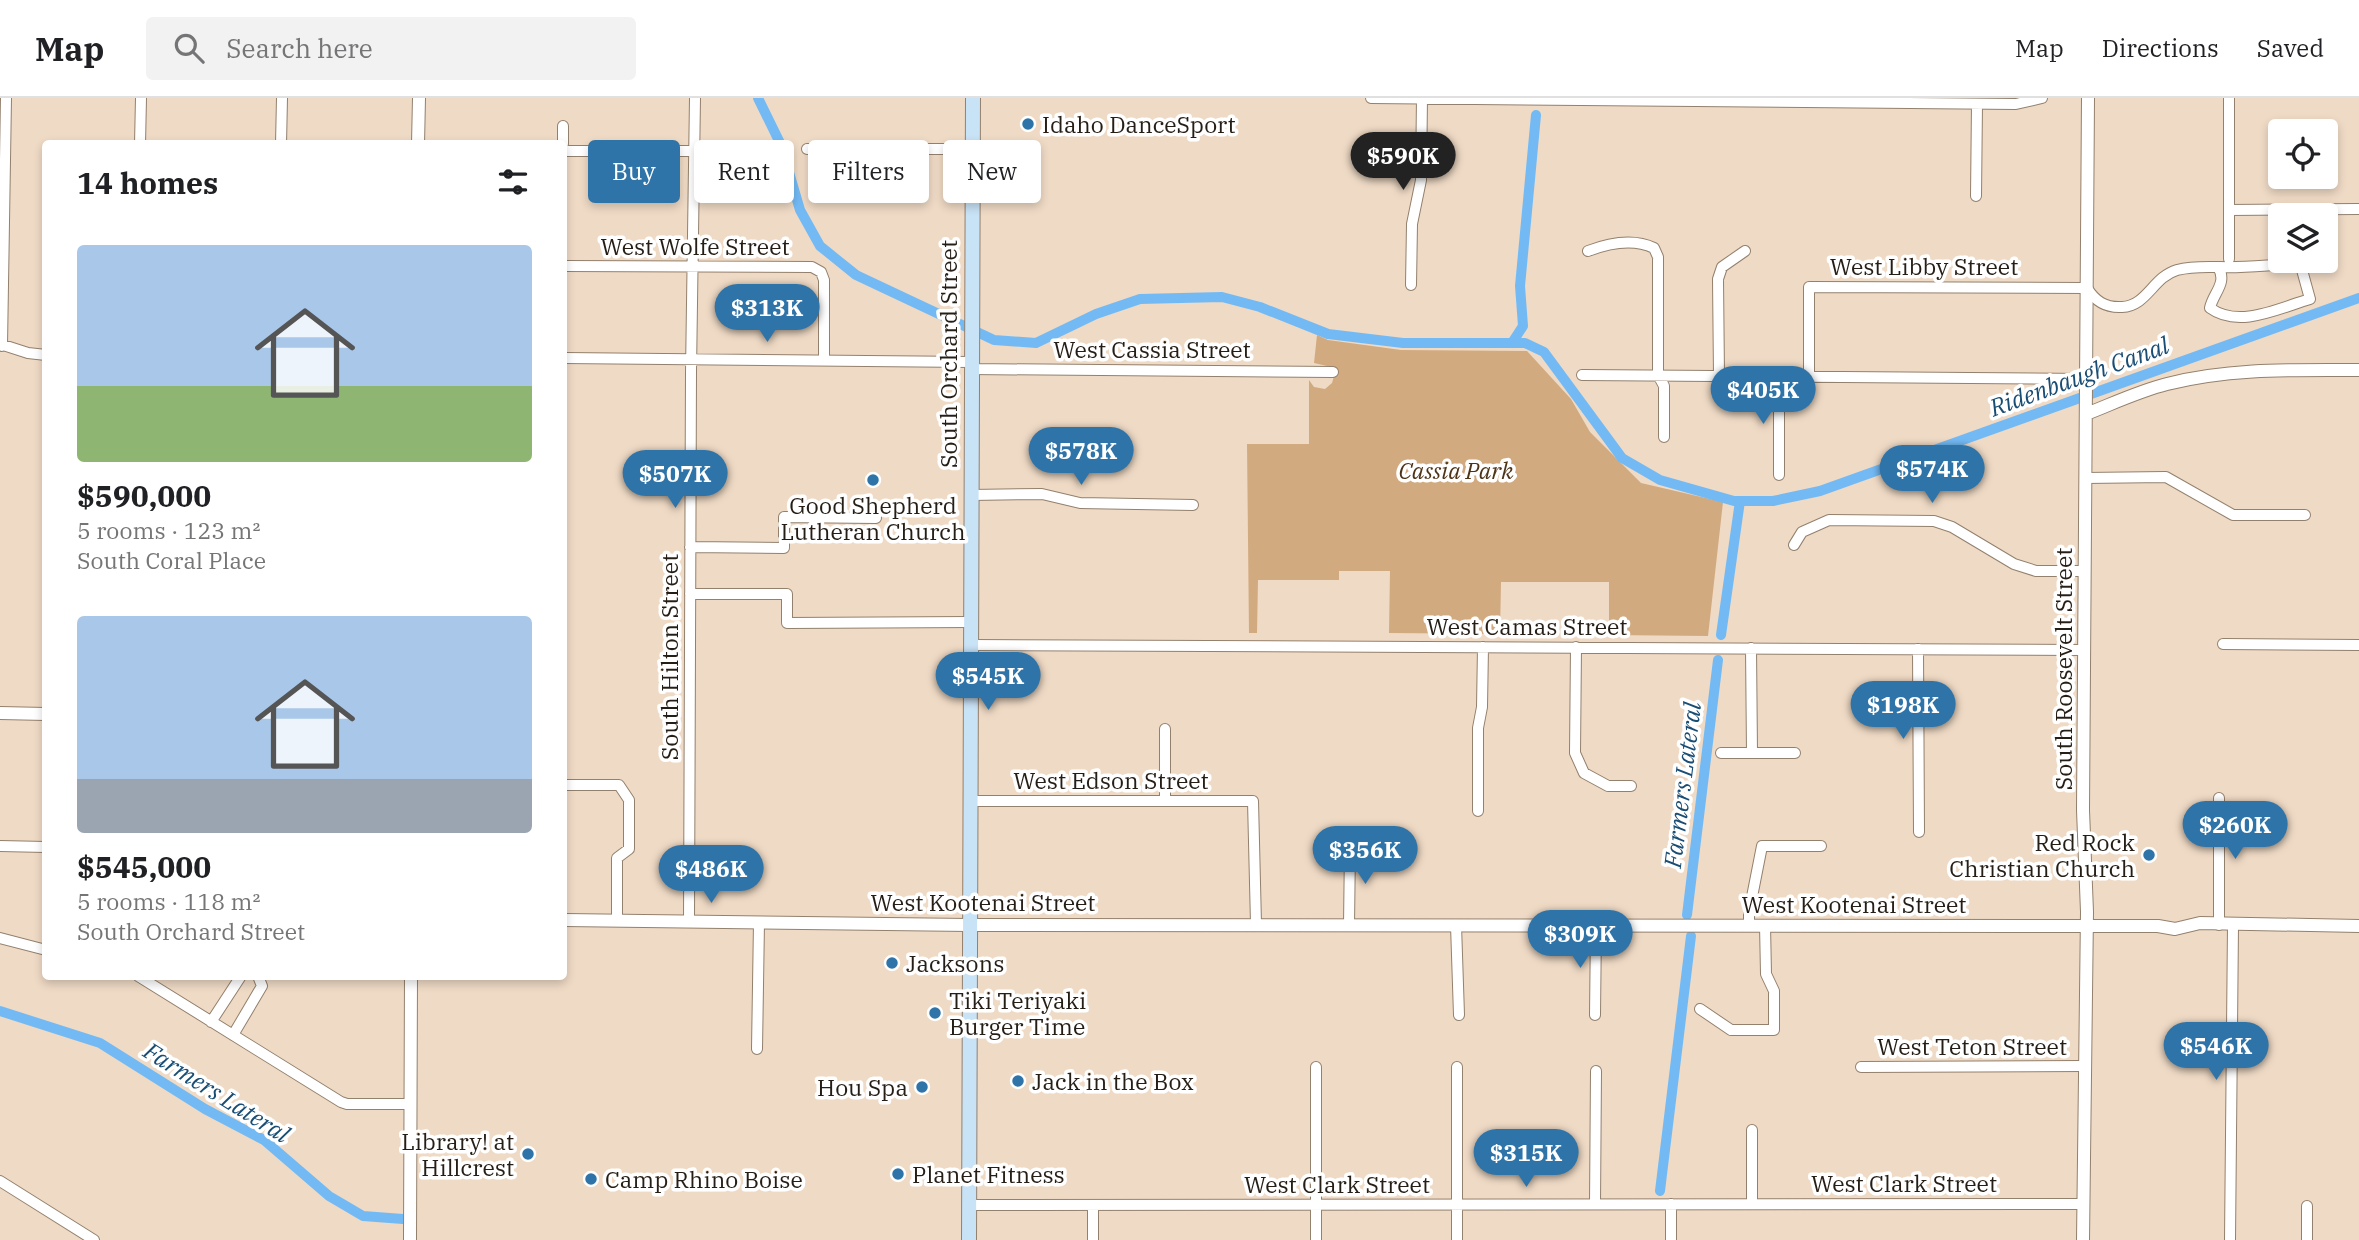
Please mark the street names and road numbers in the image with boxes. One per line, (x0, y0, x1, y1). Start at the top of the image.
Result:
street label: West Wolfe Street (600, 231, 790, 261)
street label: South Orchard Street (933, 240, 963, 468)
street label: West Libby Street (1830, 251, 2018, 281)
street label: West Cassia Street (1053, 334, 1251, 364)
street label: South Roosevelt Street (2048, 548, 2078, 790)
street label: South Hilton Street (654, 554, 684, 760)
street label: West Camas Street (1427, 611, 1627, 641)
street label: West Edson Street (1013, 765, 1209, 795)
street label: West Kootenai Street (871, 887, 1095, 917)
street label: West Kootenai Street (1742, 889, 1966, 919)
street label: West Teton Street (1877, 1031, 2067, 1061)
street label: West Clark Street (1811, 1168, 1997, 1198)
street label: West Clark Street (1244, 1169, 1430, 1199)

